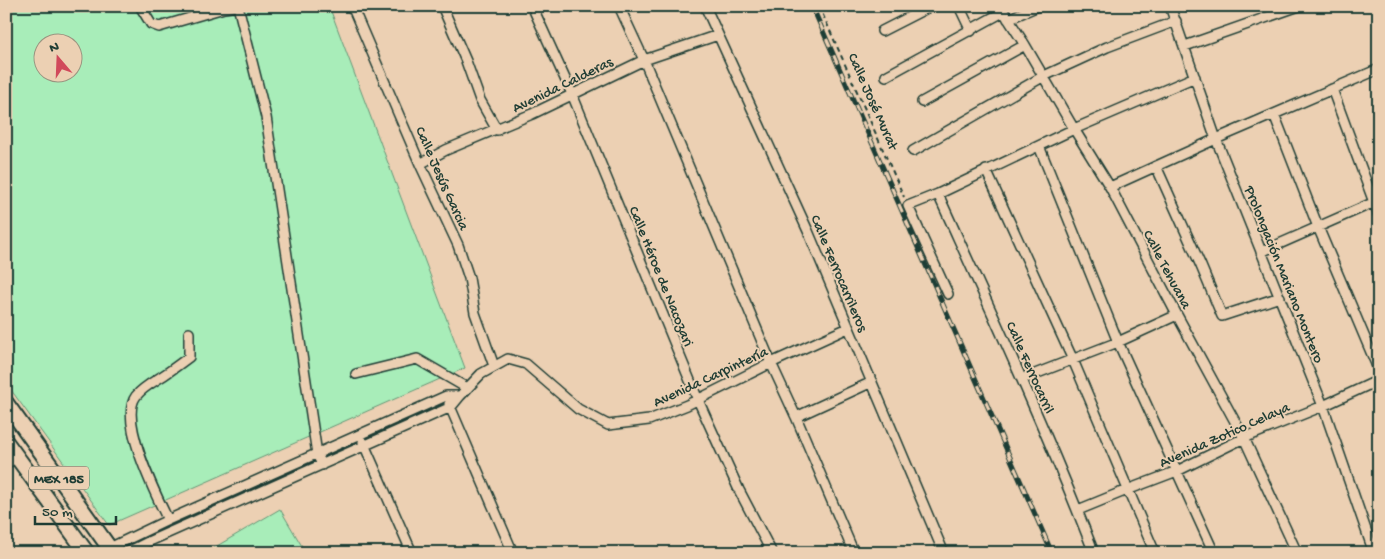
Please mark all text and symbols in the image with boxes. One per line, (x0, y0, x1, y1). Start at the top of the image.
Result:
north arrow (32, 32, 82, 82)
text: N (47, 39, 62, 58)
street label: Calle José Murat (843, 51, 902, 155)
street label: Avenida Calderas (510, 53, 617, 118)
street label: Calle Jesús Garcia (410, 124, 472, 234)
street label: Prolongación Mariano Montero (1239, 183, 1327, 366)
street label: Calle Héroe de Nacozari (624, 204, 697, 350)
street label: Calle Ferrocarrileros (805, 213, 871, 335)
street label: Calle Tehuana (1138, 227, 1195, 313)
street label: Calle Ferrocarril (1001, 319, 1057, 417)
street label: Avenida Carpintería (651, 343, 772, 412)
street label: Avenida Zotico Celaya (1157, 399, 1293, 473)
road number: MEX 185 (29, 466, 89, 489)
scale bar (35, 494, 116, 526)
text: 50 m (42, 504, 73, 522)

